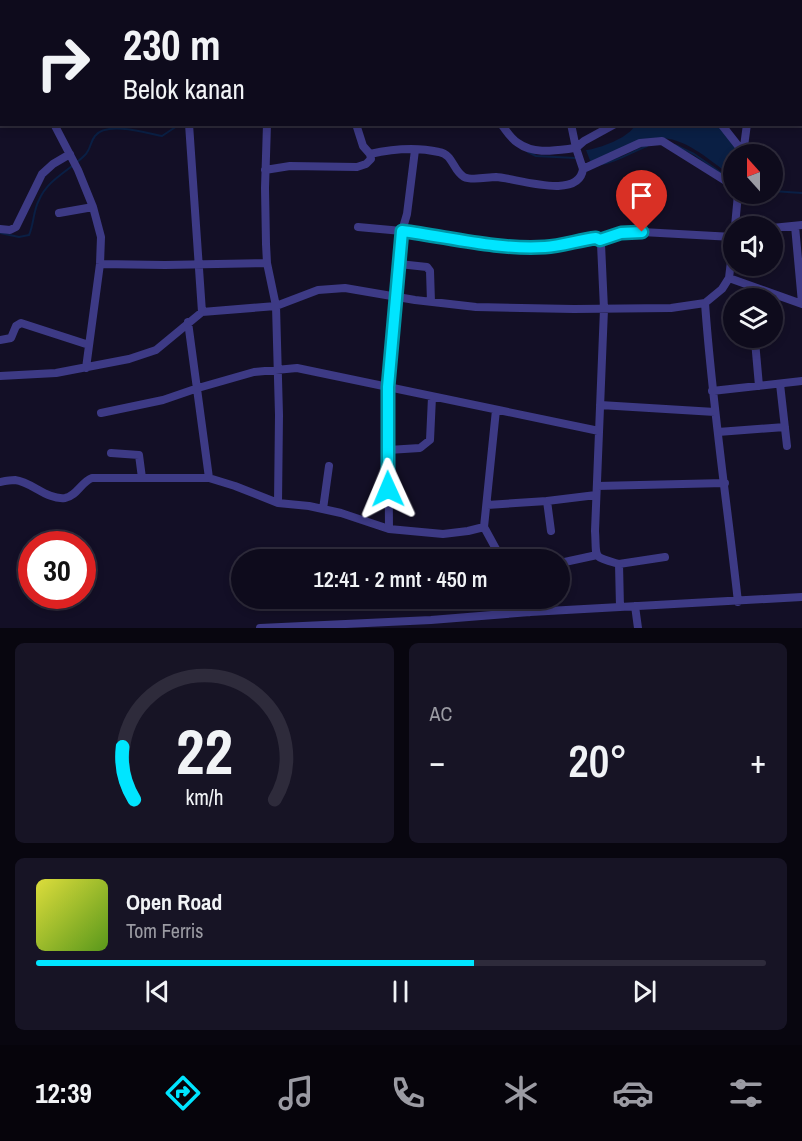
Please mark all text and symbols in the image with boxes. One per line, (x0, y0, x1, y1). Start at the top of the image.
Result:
text: 230 m (123, 17, 221, 73)
icon: right (24, 24, 102, 102)
text: Belok kanan (123, 71, 245, 107)
north arrow (723, 144, 783, 204)
map controls (723, 144, 783, 348)
pin (616, 170, 667, 232)
icon: arrive (625, 179, 658, 212)
button: sound (723, 216, 783, 276)
button: layers (723, 288, 783, 348)
position arrow (356, 457, 420, 521)
speed limit sign: 30 (18, 531, 96, 609)
text: 12:41 · 2 mnt · 450 m (314, 564, 487, 594)
text: AC (430, 700, 452, 727)
text: 22 (176, 709, 233, 793)
text: 20° (568, 730, 627, 791)
text: − (430, 739, 445, 783)
text: + (750, 739, 766, 783)
text: km/h (185, 783, 223, 812)
text: Open Road (126, 887, 222, 917)
text: Tom Ferris (126, 917, 204, 944)
icon: previous (141, 975, 174, 1008)
icon: pause (384, 975, 417, 1008)
icon: next (628, 975, 661, 1008)
icon: directions (162, 1072, 204, 1114)
icon: music (275, 1072, 317, 1114)
icon: phone (387, 1072, 429, 1114)
icon: climate (500, 1072, 542, 1114)
icon: car (612, 1072, 654, 1114)
icon: filters (725, 1072, 767, 1114)
text: 12:39 (35, 1075, 92, 1111)

